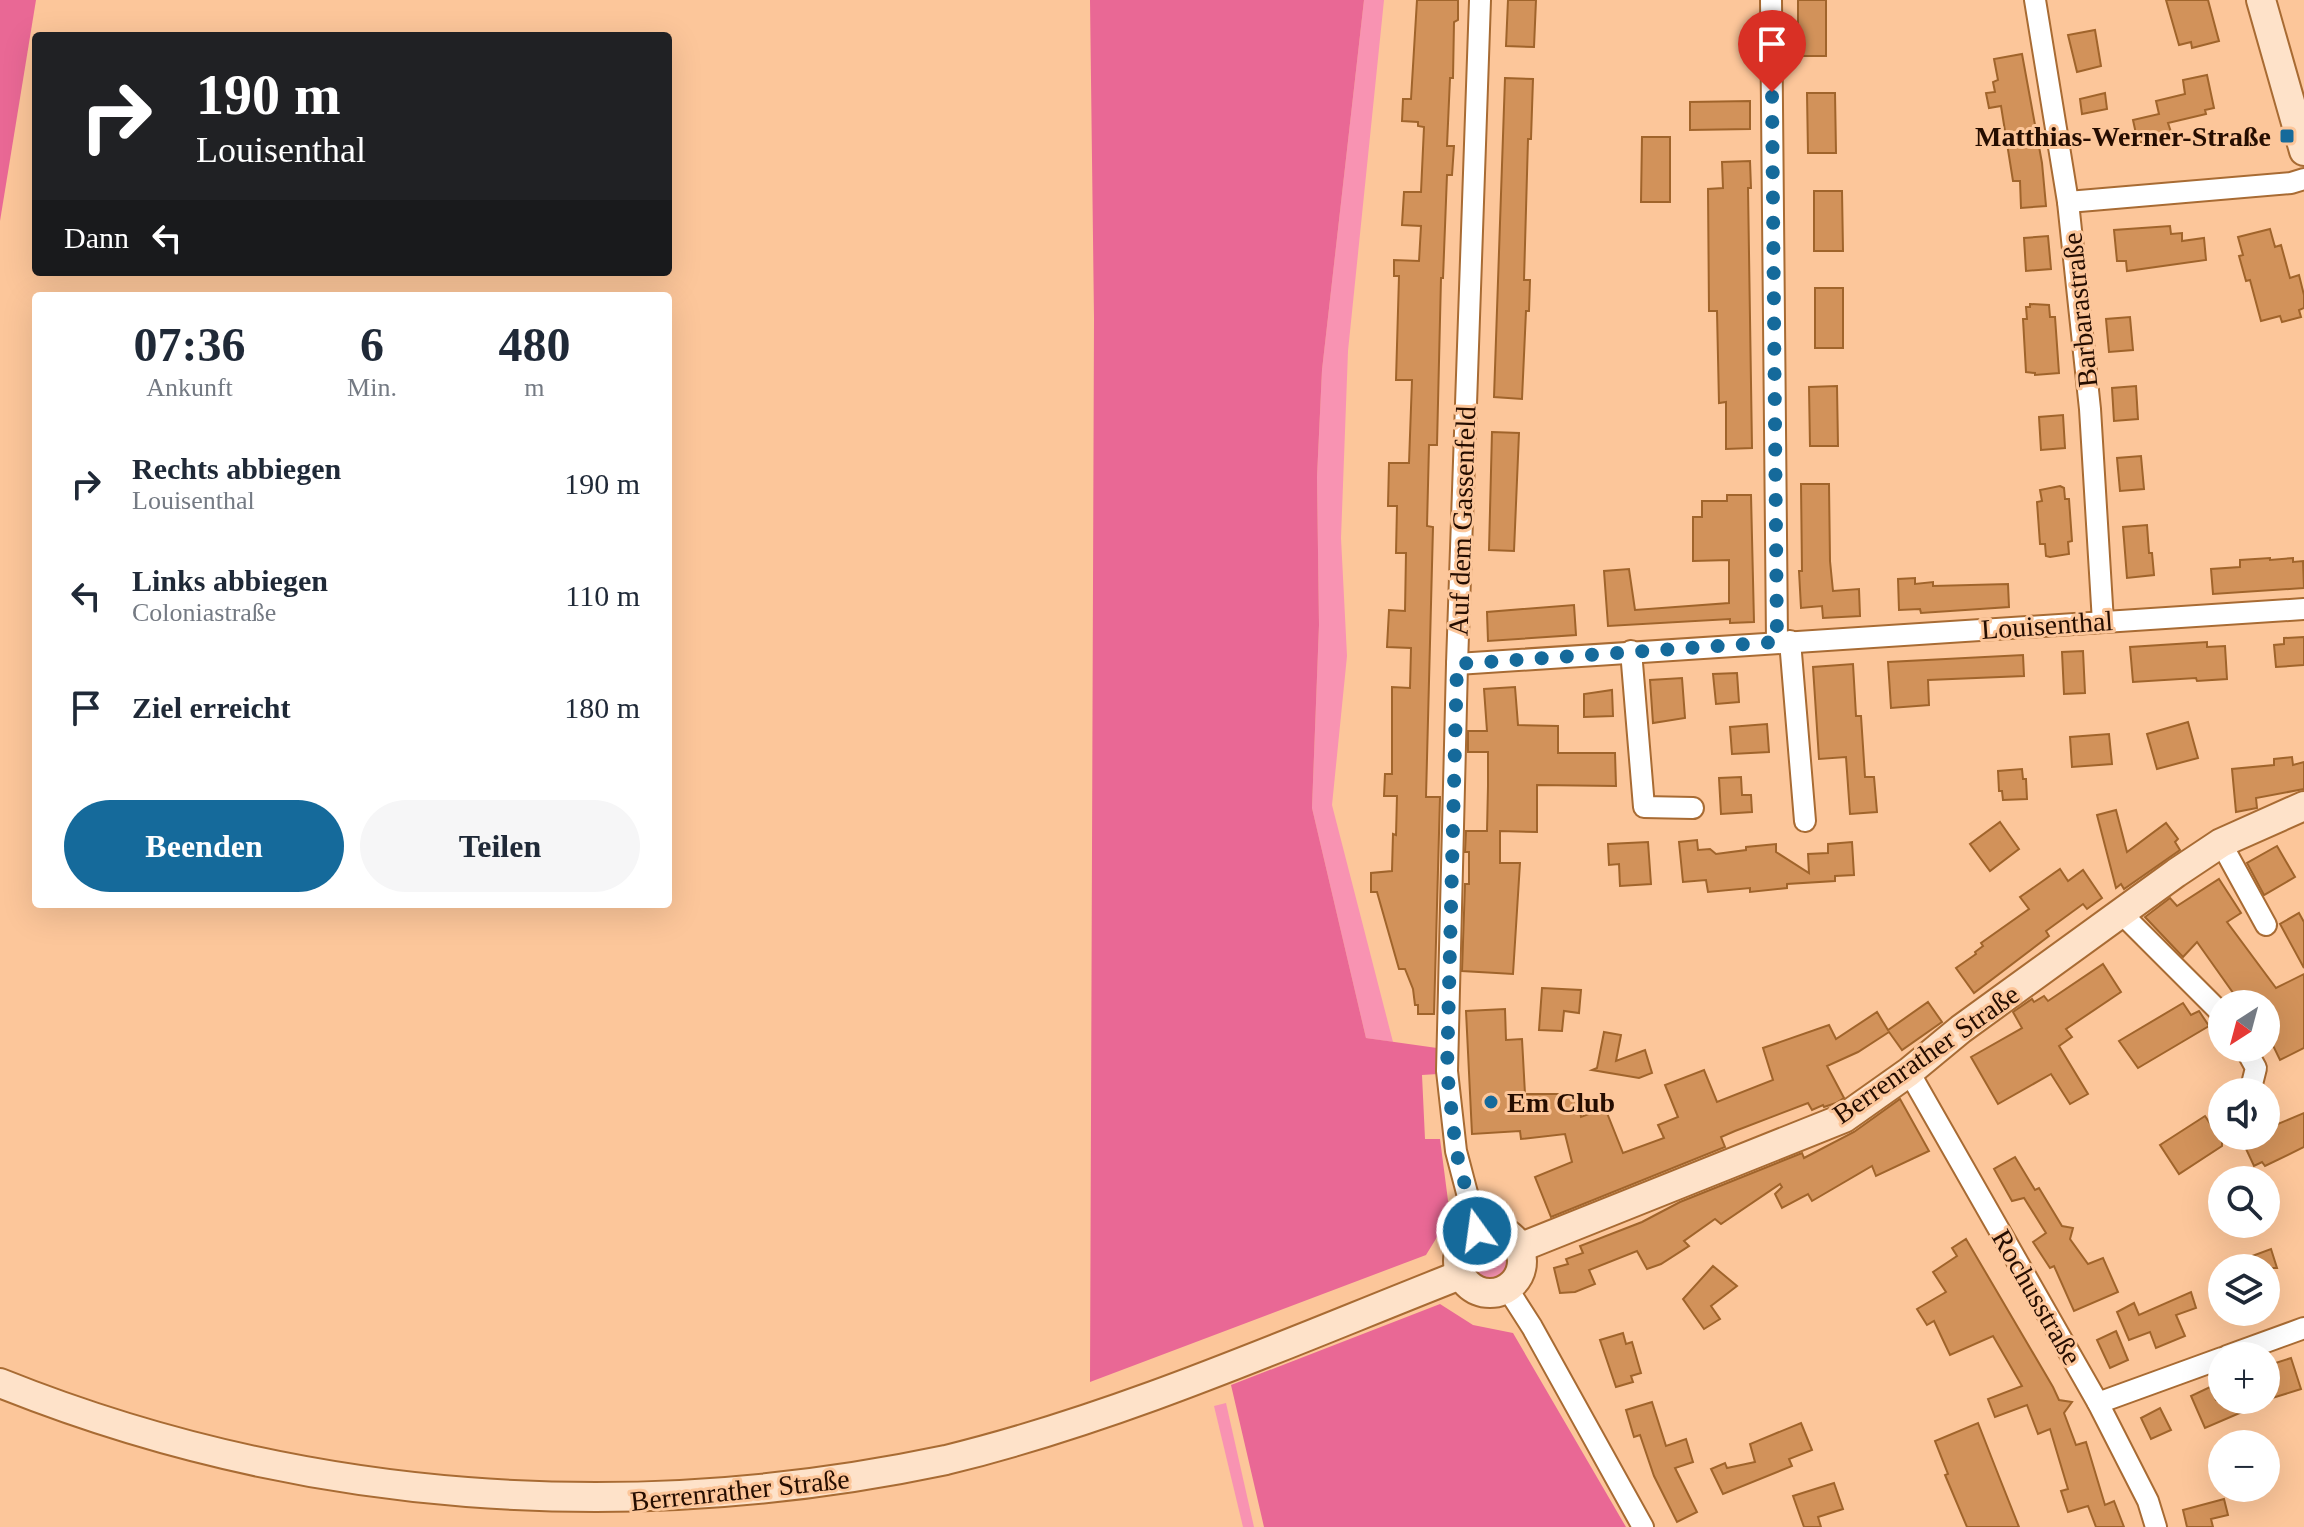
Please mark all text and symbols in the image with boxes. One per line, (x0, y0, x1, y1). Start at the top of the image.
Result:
pin (1738, 10, 1806, 92)
icon: arrive (1750, 22, 1794, 66)
icon: right (64, 64, 168, 168)
text: 190 m (196, 64, 341, 126)
place label: Matthias-Werner-Straße (1975, 121, 2271, 152)
marker: Matthias-Werner-Straße (2278, 127, 2296, 145)
text: Louisenthal (196, 130, 366, 170)
icon: left (145, 216, 189, 260)
text: Dann (64, 221, 129, 254)
street label: Barbarastraße (2056, 231, 2104, 389)
text: 07:36 (134, 318, 246, 371)
text: 6 (360, 318, 384, 371)
text: 480 (498, 318, 570, 371)
text: Ankunft (146, 373, 233, 402)
text: Min. (347, 373, 397, 402)
text: m (524, 373, 545, 402)
street label: Auf dem Gassenfeld (1442, 405, 1482, 637)
text: Rechts abbiegen (132, 452, 341, 485)
icon: right (64, 462, 108, 506)
text: 190 m (564, 467, 640, 500)
text: Louisenthal (132, 486, 255, 515)
text: Links abbiegen (132, 564, 328, 597)
icon: left (64, 574, 108, 618)
text: 110 m (565, 579, 640, 612)
text: Coloniastraße (132, 598, 276, 627)
street label: Louisenthal (1980, 605, 2114, 645)
icon: arrive (64, 686, 108, 730)
text: Ziel erreicht (132, 691, 291, 724)
text: 180 m (564, 691, 640, 724)
button: Beenden (64, 800, 344, 892)
button: Teilen (360, 800, 640, 892)
street label: Berrenrather Straße (1827, 978, 2025, 1130)
north arrow (2208, 990, 2280, 1062)
map controls (2208, 990, 2280, 1502)
button: sound (2208, 1078, 2280, 1150)
place label: Em Club (1507, 1087, 1615, 1118)
marker: Em Club (1482, 1093, 1500, 1111)
button: search (2208, 1166, 2280, 1238)
position arrow (1435, 1189, 1519, 1273)
street label: Rochusstraße (1986, 1224, 2088, 1370)
button: layers (2208, 1254, 2280, 1326)
button: + (2208, 1342, 2280, 1414)
button: − (2208, 1430, 2280, 1502)
street label: Berrenrather Straße (629, 1463, 851, 1517)

